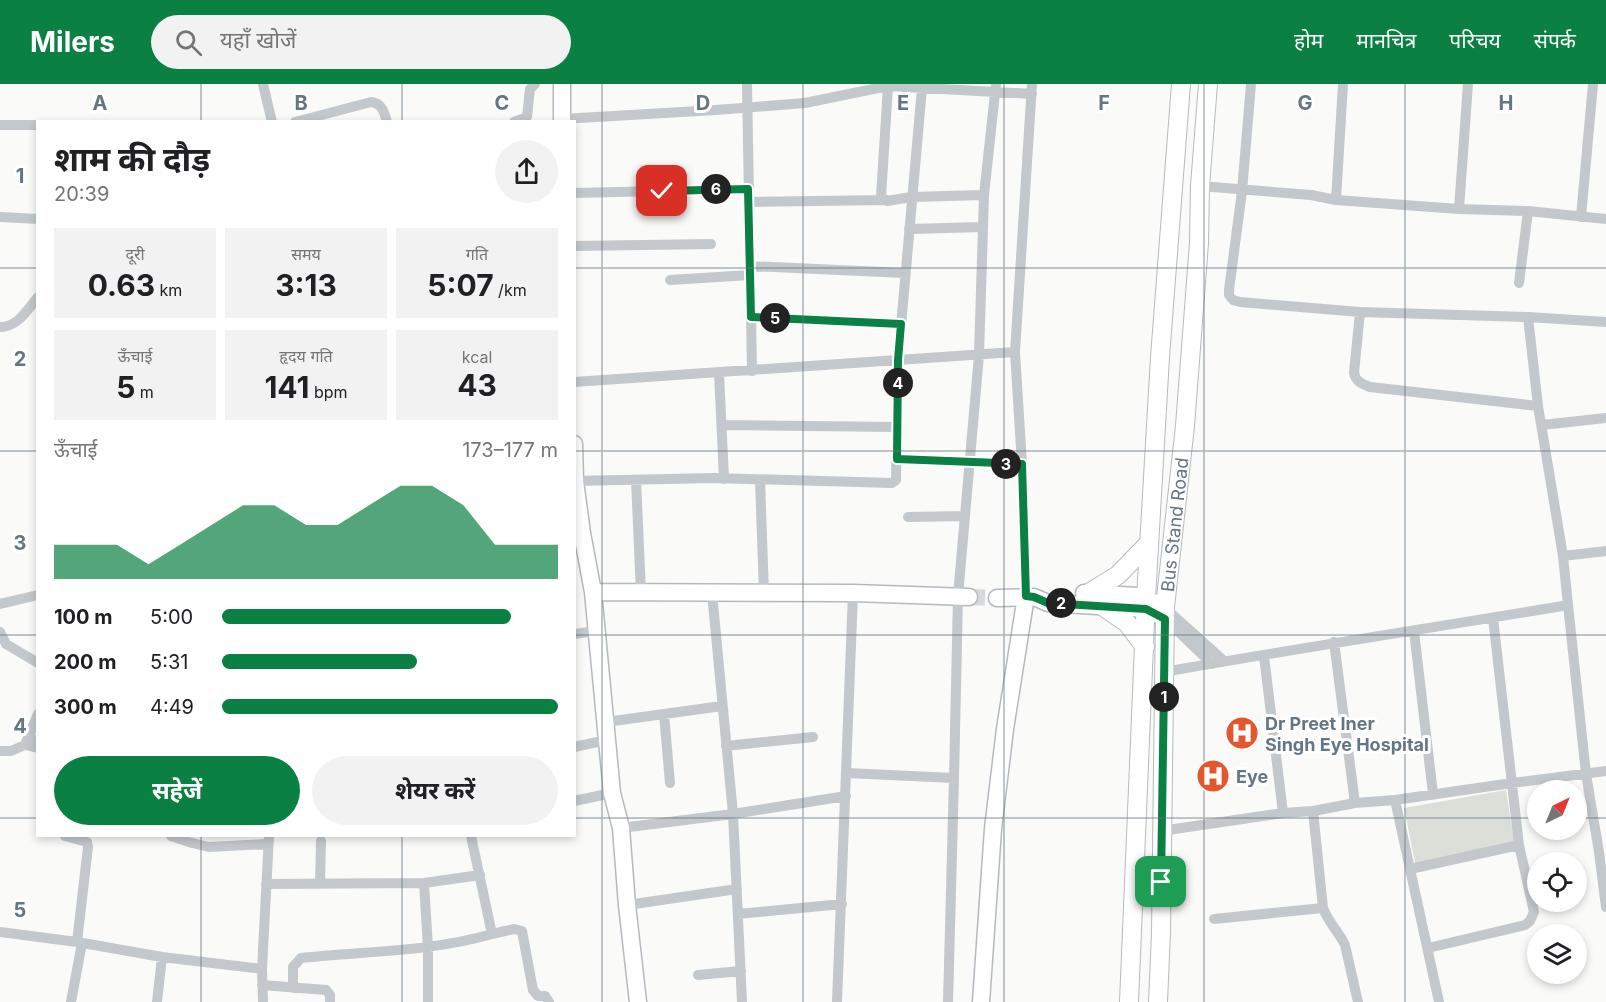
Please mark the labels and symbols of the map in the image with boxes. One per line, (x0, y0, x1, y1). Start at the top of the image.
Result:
text: A (93, 91, 108, 115)
text: B (294, 91, 308, 115)
text: C (495, 91, 509, 115)
text: D (696, 91, 710, 115)
text: E (897, 91, 909, 115)
text: F (1098, 91, 1110, 115)
text: G (1297, 91, 1313, 115)
text: H (1499, 91, 1513, 115)
text: 1 (16, 164, 24, 188)
pin (636, 165, 687, 216)
pin: 6 (701, 174, 731, 204)
pin: 5 (760, 303, 790, 333)
text: 2 (14, 347, 26, 371)
pin: 4 (883, 368, 913, 398)
pin: 3 (991, 449, 1021, 479)
street label: Bus Stand Road (1156, 456, 1192, 593)
text: 3 (14, 531, 26, 555)
pin: 2 (1046, 588, 1076, 618)
pin: 1 (1149, 682, 1179, 712)
place label: Dr Preet Iner Singh Eye Hospital (1265, 713, 1429, 755)
text: 4 (13, 714, 27, 738)
hospital icon: Dr Preet Iner Singh Eye Hospital (1224, 715, 1260, 751)
hospital icon: Eye (1195, 758, 1231, 794)
place label: Eye (1236, 766, 1268, 787)
north arrow (1527, 780, 1587, 840)
pin (1135, 856, 1186, 907)
text: 5 (14, 898, 26, 922)

